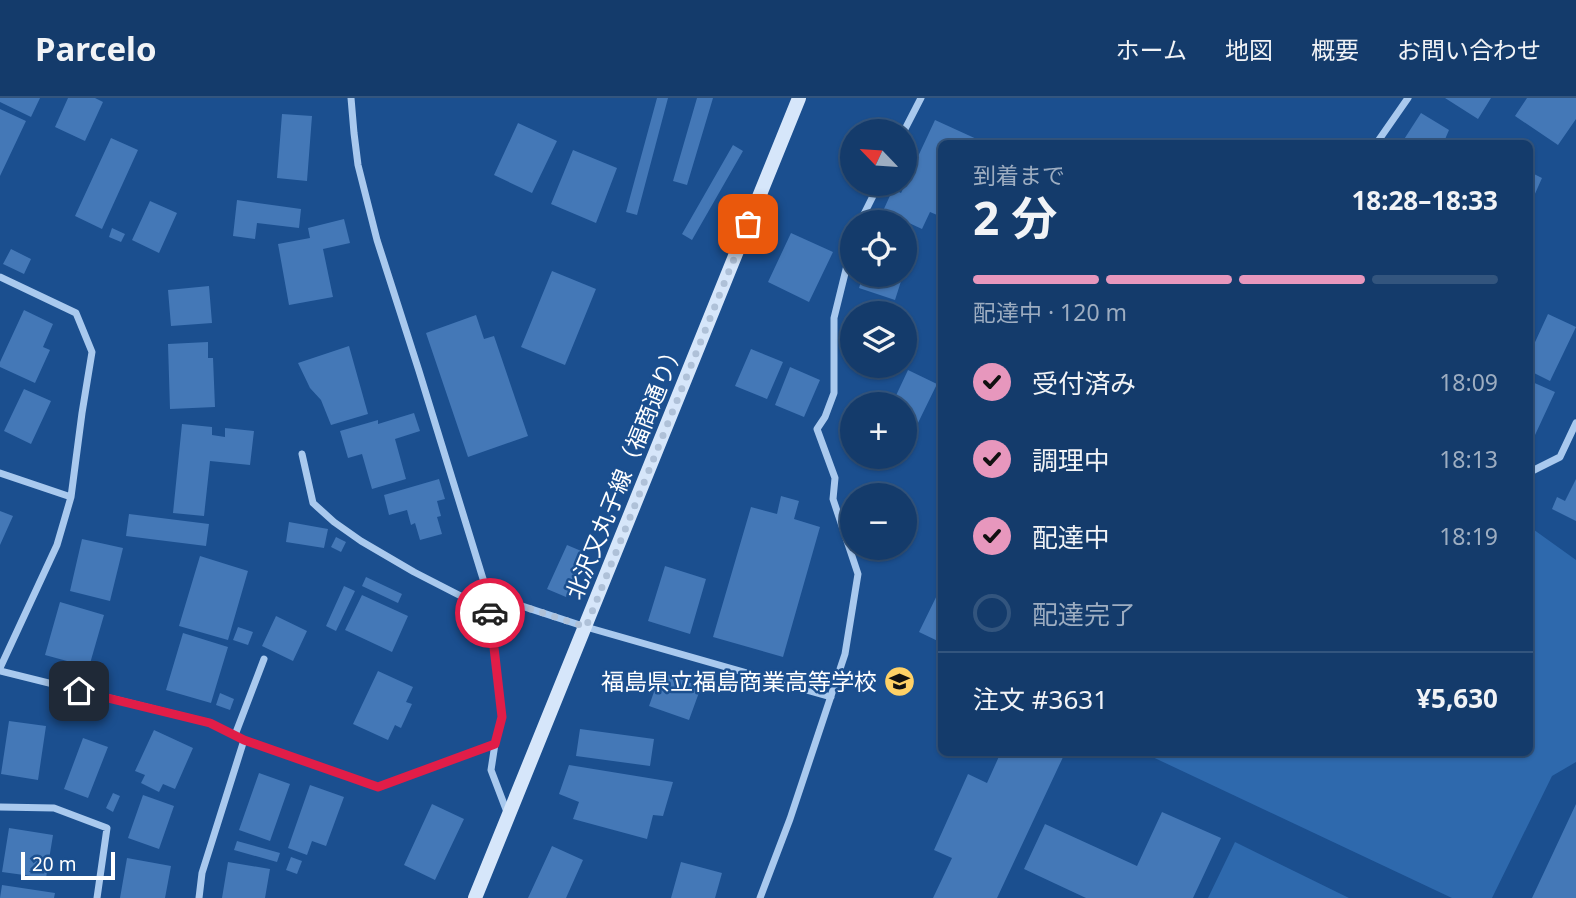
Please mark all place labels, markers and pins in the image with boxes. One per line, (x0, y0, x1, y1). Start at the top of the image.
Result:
pin (718, 194, 778, 254)
pin (49, 661, 109, 721)
school or university icon: 福島県立福島商業高等学校 (883, 664, 917, 698)
place label: 福島県立福島商業高等学校 (601, 665, 877, 697)

